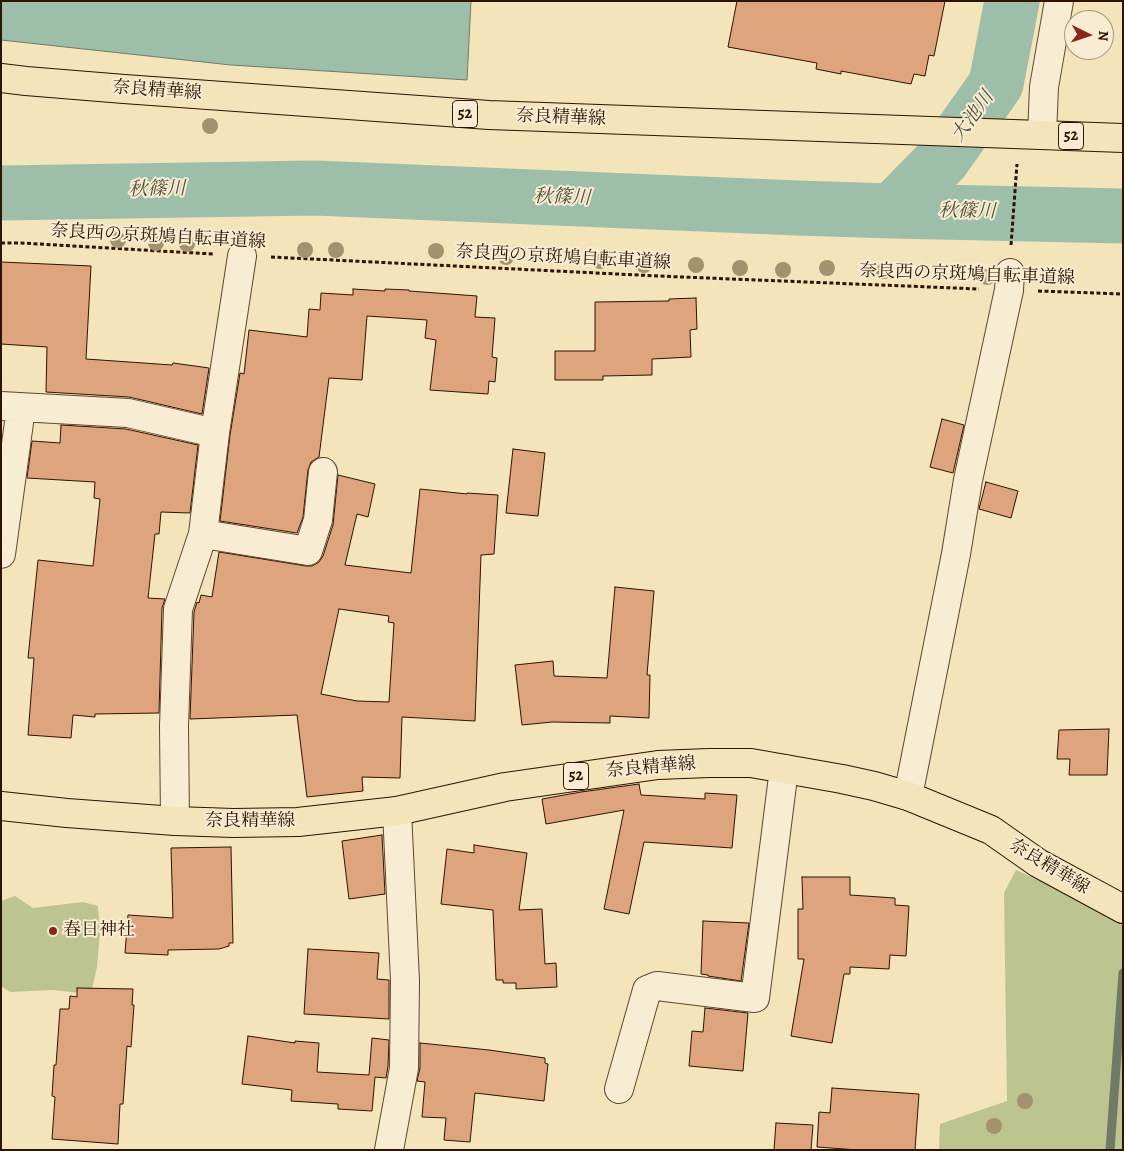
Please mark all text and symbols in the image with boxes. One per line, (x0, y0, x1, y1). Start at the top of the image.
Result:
north arrow (1064, 10, 1114, 60)
text: N (1094, 30, 1113, 42)
street label: 奈良精華線 (111, 77, 203, 105)
water label: 大池川 (947, 87, 999, 147)
road number: 52 (452, 100, 478, 128)
street label: 奈良精華線 (516, 106, 606, 130)
road number: 52 (1058, 122, 1084, 150)
water label: 秋篠川 (128, 178, 186, 202)
water label: 秋篠川 (533, 186, 591, 210)
water label: 秋篠川 (938, 200, 996, 224)
street label: 奈良西の京斑鳩自転車道線 (50, 221, 266, 253)
street label: 奈良西の京斑鳩自転車道線 (455, 242, 671, 274)
street label: 奈良西の京斑鳩自転車道線 (859, 260, 1075, 290)
street label: 奈良精華線 (605, 753, 697, 783)
road number: 52 (564, 762, 588, 789)
street label: 奈良精華線 (205, 811, 295, 833)
street label: 奈良精華線 (1005, 835, 1093, 899)
place label: 春日神社 (63, 920, 135, 942)
marker: 春日神社 (47, 925, 59, 937)

